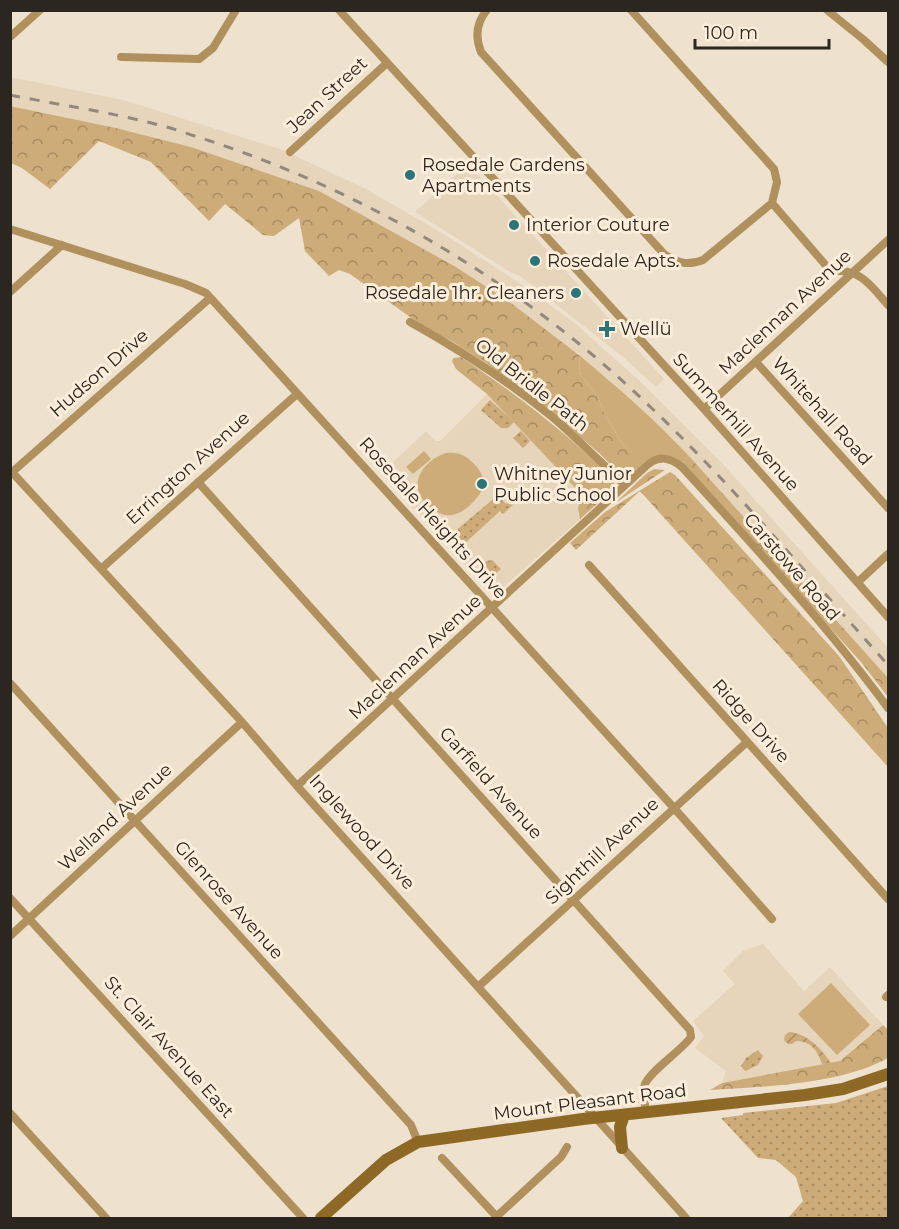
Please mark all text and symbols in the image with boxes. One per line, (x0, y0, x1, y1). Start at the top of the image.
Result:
scale bar (695, 12, 828, 50)
text: 100 m (704, 22, 758, 44)
street label: Jean Street (282, 52, 372, 138)
place label: Rosedale Gardens Apartments (422, 154, 585, 197)
marker: Rosedale Gardens Apartments (403, 168, 417, 182)
place label: Interior Couture (526, 214, 670, 236)
marker: Interior Couture (507, 218, 521, 232)
street label: Maclennan Avenue (714, 245, 856, 379)
place label: Rosedale Apts. (547, 250, 679, 272)
marker: Rosedale Apts. (528, 254, 542, 268)
place label: Rosedale 1hr. Cleaners (365, 282, 564, 304)
marker: Rosedale 1hr. Cleaners (569, 286, 583, 300)
place label: Wellü (620, 318, 672, 340)
marker: Wellü (598, 320, 616, 338)
street label: Hudson Drive (45, 324, 153, 422)
street label: Old Bridle Path (471, 334, 593, 436)
street label: Summerhill Avenue (668, 348, 804, 496)
street label: Whitehall Road (767, 352, 877, 470)
street label: Errington Avenue (122, 407, 254, 529)
street label: Rosedale Heights Drive (355, 433, 512, 603)
place label: Whitney Junior Public School (494, 463, 632, 506)
marker: Whitney Junior Public School (475, 477, 489, 491)
street label: Carstowe Road (739, 509, 845, 625)
street label: Maclennan Avenue (344, 590, 486, 724)
street label: Ridge Drive (708, 675, 794, 768)
street label: Garfield Avenue (435, 722, 547, 844)
street label: Welland Avenue (54, 759, 176, 875)
street label: Inglewood Drive (304, 770, 420, 894)
street label: Sighthill Avenue (541, 793, 663, 909)
street label: Glenrose Avenue (170, 836, 288, 964)
street label: St. Clair Avenue East (99, 972, 239, 1122)
street label: Mount Pleasant Road (492, 1079, 688, 1125)

